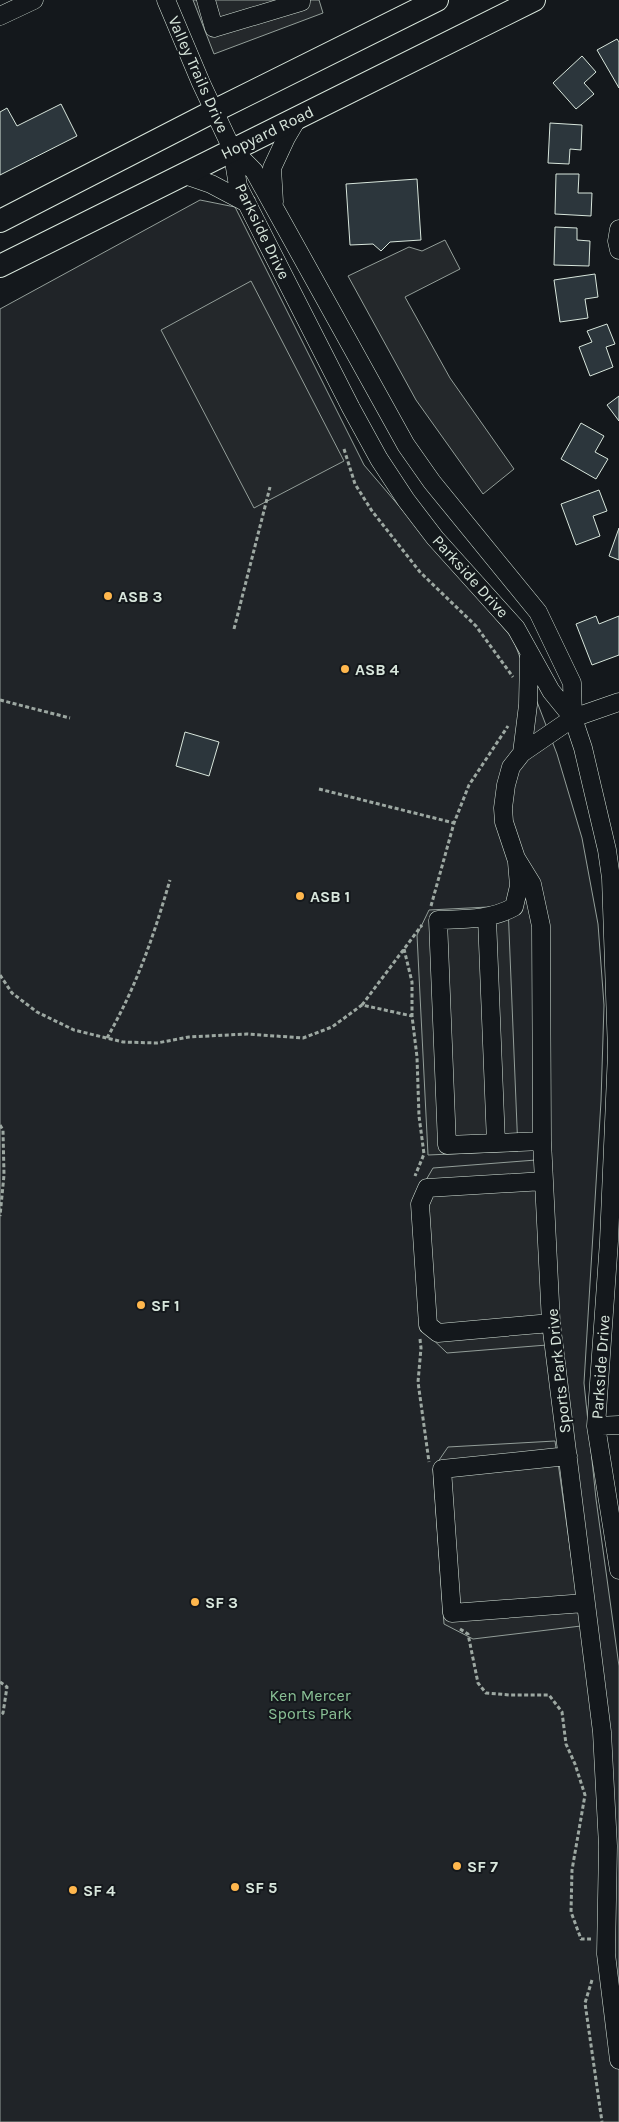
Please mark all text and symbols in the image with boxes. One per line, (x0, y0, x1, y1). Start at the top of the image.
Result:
street label: Valley Trails Drive (164, 13, 233, 136)
street label: Hopyard Road (218, 102, 317, 163)
street label: Parkside Drive (231, 180, 294, 282)
street label: Parkside Drive (429, 531, 513, 622)
place label: ASB 3 (118, 587, 163, 606)
marker: ASB 3 (102, 590, 114, 602)
place label: ASB 4 (355, 660, 400, 679)
marker: ASB 4 (339, 663, 351, 675)
place label: ASB 1 (310, 887, 350, 906)
marker: ASB 1 (294, 890, 306, 902)
place label: SF 1 (151, 1296, 180, 1315)
marker: SF 1 (135, 1299, 147, 1311)
street label: Sports Park Drive (542, 1308, 575, 1434)
street label: Parkside Drive (587, 1314, 614, 1420)
place label: SF 3 (205, 1593, 238, 1612)
marker: SF 3 (189, 1596, 201, 1608)
park label: Ken Mercer Sports Park (268, 1686, 352, 1723)
place label: SF 7 (467, 1857, 498, 1876)
marker: SF 7 (451, 1860, 463, 1872)
place label: SF 5 (245, 1878, 277, 1897)
place label: SF 4 (83, 1881, 116, 1900)
marker: SF 5 (229, 1881, 241, 1893)
marker: SF 4 (67, 1884, 79, 1896)

